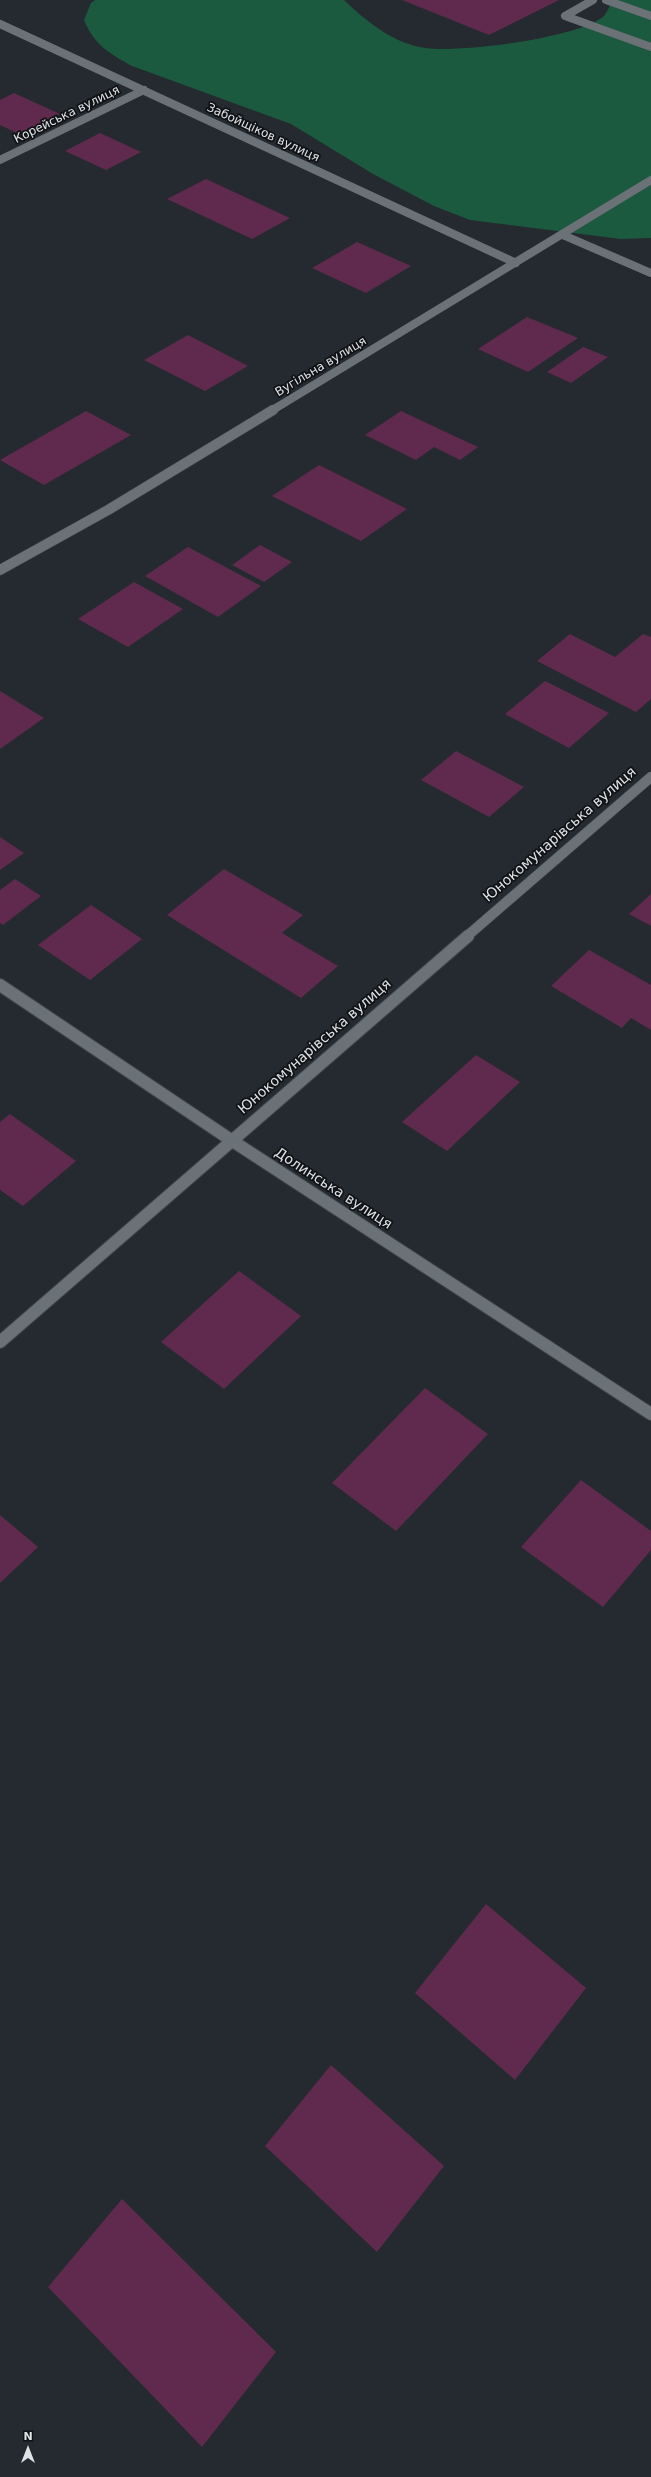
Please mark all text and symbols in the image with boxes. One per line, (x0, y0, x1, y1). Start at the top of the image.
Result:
street label: Корейська вулиця (12, 83, 122, 147)
street label: Забойщiков вулиця (204, 101, 322, 165)
street label: Вугільна вулиця (273, 334, 369, 400)
street label: Юнокомунарівська вулиця (480, 764, 640, 906)
street label: Юнокомунарівська вулиця (235, 976, 395, 1118)
street label: Долинська вулиця (271, 1145, 395, 1233)
north arrow (8, 2429, 48, 2469)
text: N (23, 2430, 33, 2443)

